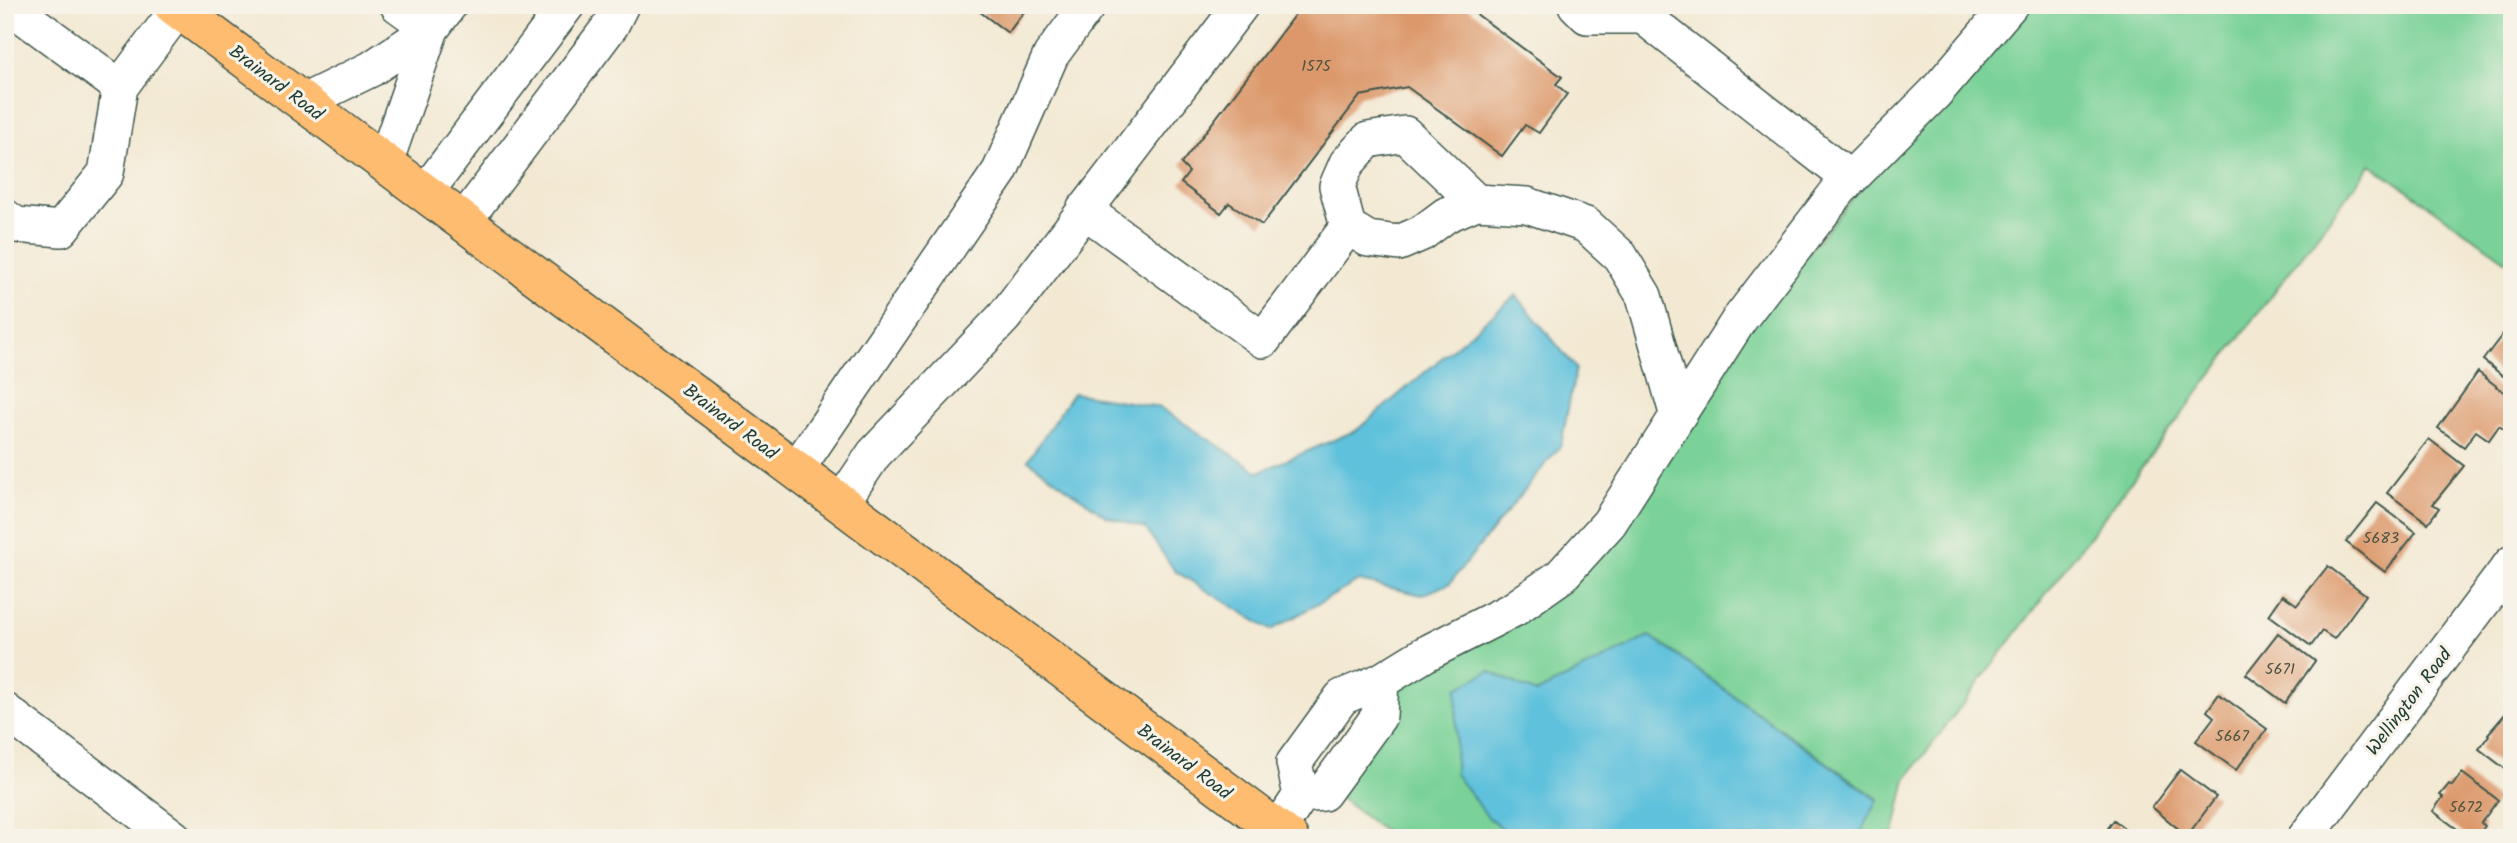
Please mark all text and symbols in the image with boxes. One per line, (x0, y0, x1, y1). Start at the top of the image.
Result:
street label: Brainard Road (222, 38, 330, 130)
house number: 1575 (1301, 54, 1332, 79)
street label: Brainard Road (676, 377, 784, 469)
house number: 5683 (2363, 526, 2399, 551)
street label: Wellington Road (2359, 642, 2460, 762)
house number: 5671 (2265, 657, 2295, 682)
street label: Brainard Road (1130, 717, 1238, 809)
house number: 5667 (2215, 724, 2250, 749)
house number: 5672 (2449, 795, 2483, 820)

